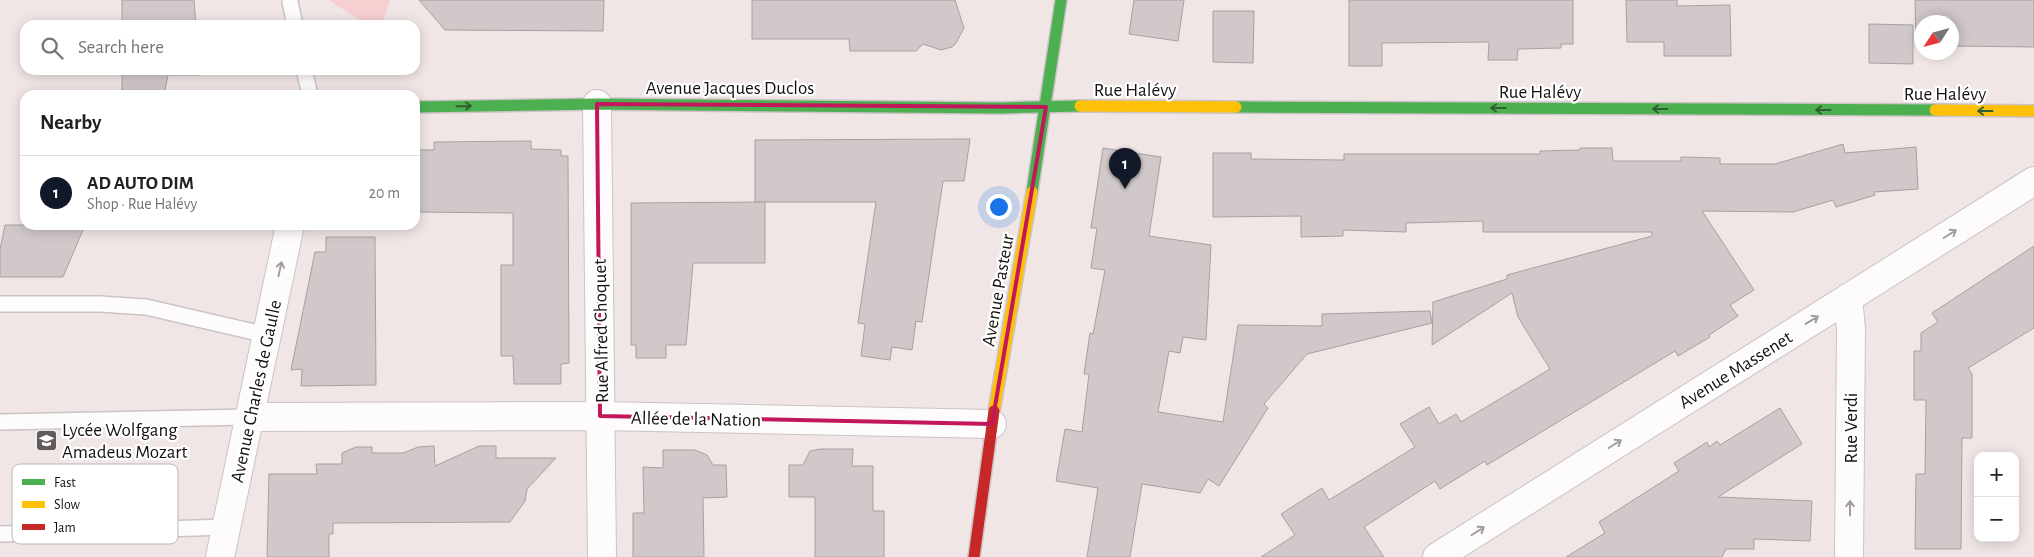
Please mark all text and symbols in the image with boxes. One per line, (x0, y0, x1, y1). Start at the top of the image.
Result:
north arrow (1914, 15, 1959, 60)
search box (20, 20, 420, 75)
icon: search (38, 34, 66, 62)
text: Search here (78, 38, 164, 57)
street label: Avenue Jacques Duclos (646, 79, 814, 98)
street label: Rue Halévy (1094, 81, 1176, 100)
street label: Rue Halévy (1499, 83, 1581, 102)
street label: Rue Halévy (1904, 85, 1986, 104)
one-way arrow (455, 101, 471, 111)
one-way arrow (1490, 103, 1506, 113)
one-way arrow (1653, 104, 1669, 114)
one-way arrow (1815, 105, 1832, 115)
one-way arrow (1978, 106, 1994, 116)
text: Nearby (40, 112, 101, 133)
pin: 1 (1109, 148, 1141, 189)
text: AD AUTO DIM (87, 174, 194, 193)
text: 1 (53, 185, 59, 201)
text: 20 m (369, 185, 400, 201)
your location (986, 194, 1012, 220)
text: Shop · Rue Halévy (87, 196, 197, 212)
one-way arrow (1942, 229, 1956, 239)
street label: Avenue Pasteur (979, 233, 1018, 348)
street label: Rue Alfred Choquet (591, 259, 612, 403)
one-way arrow (276, 262, 286, 278)
street label: Avenue Charles de Gaulle (228, 298, 285, 484)
one-way arrow (1805, 315, 1819, 325)
street label: Avenue Massenet (1676, 328, 1796, 413)
street label: Rue Verdi (1842, 393, 1861, 463)
street label: Allée de la Nation (631, 409, 761, 430)
place label: Lycée Wolfgang Amadeus Mozart (62, 421, 188, 462)
school or university icon: Lycée Wolfgang Amadeus Mozart (34, 428, 58, 452)
one-way arrow (1608, 439, 1622, 449)
map controls (1974, 452, 2019, 542)
button: + (1974, 452, 2019, 497)
legend (12, 464, 178, 544)
text: Fast (54, 476, 76, 490)
button: − (1974, 497, 2019, 542)
text: Slow (54, 498, 81, 512)
one-way arrow (1845, 501, 1855, 517)
text: Jam (54, 521, 76, 535)
one-way arrow (1470, 526, 1484, 536)

